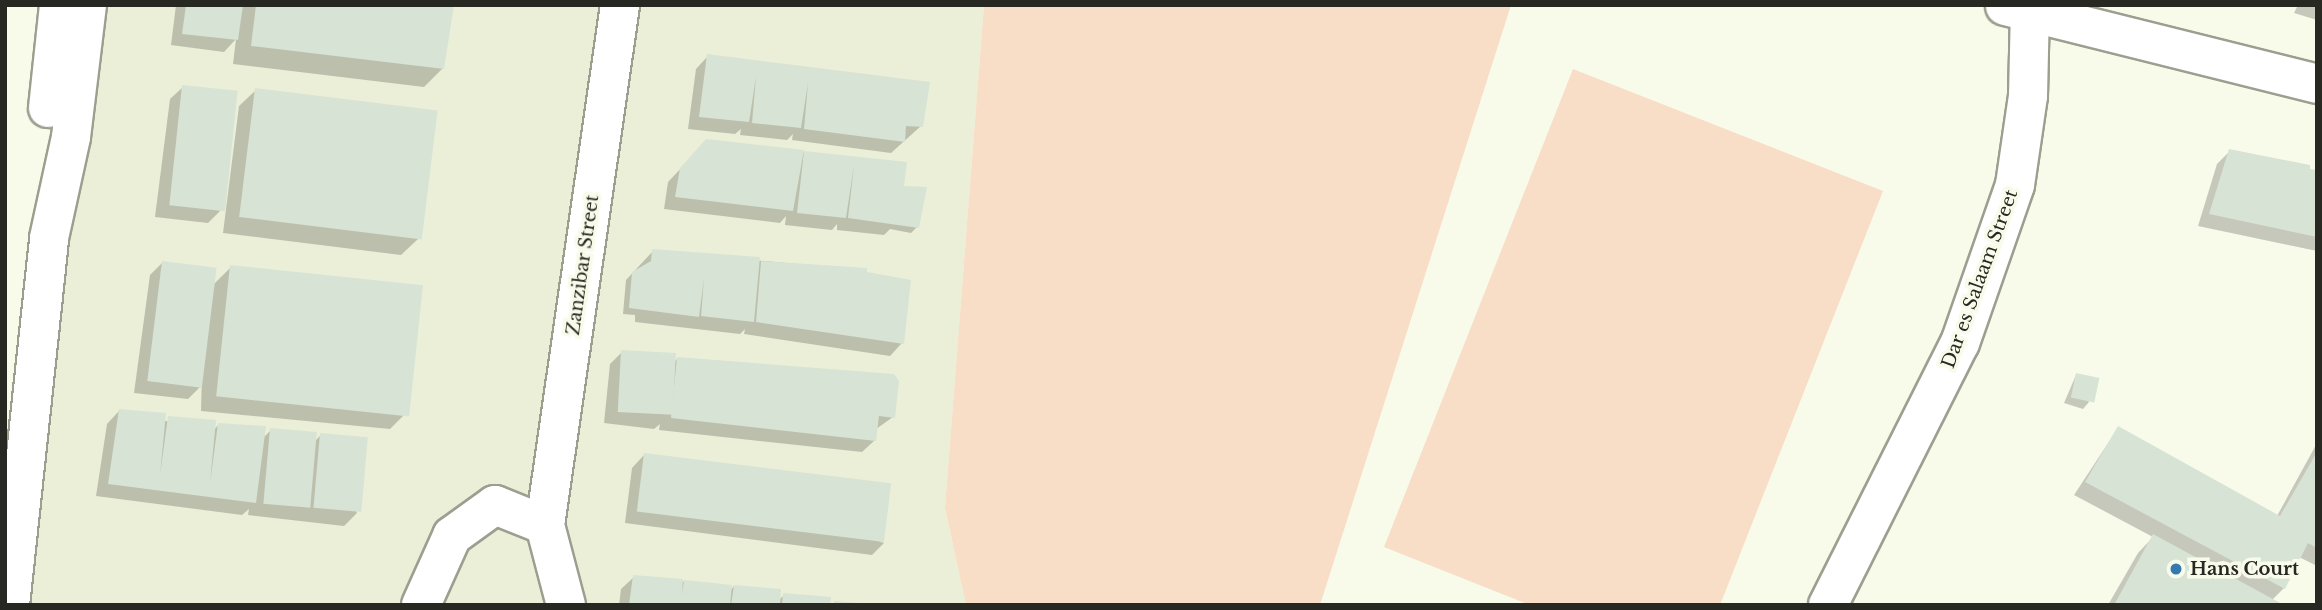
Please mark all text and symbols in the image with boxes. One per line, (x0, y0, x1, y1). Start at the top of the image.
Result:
street label: Dar es Salaam Street (1938, 186, 2022, 372)
street label: Zanzibar Street (562, 193, 604, 337)
place label: Hans Court (2190, 558, 2299, 580)
marker: Hans Court (2168, 561, 2184, 577)

